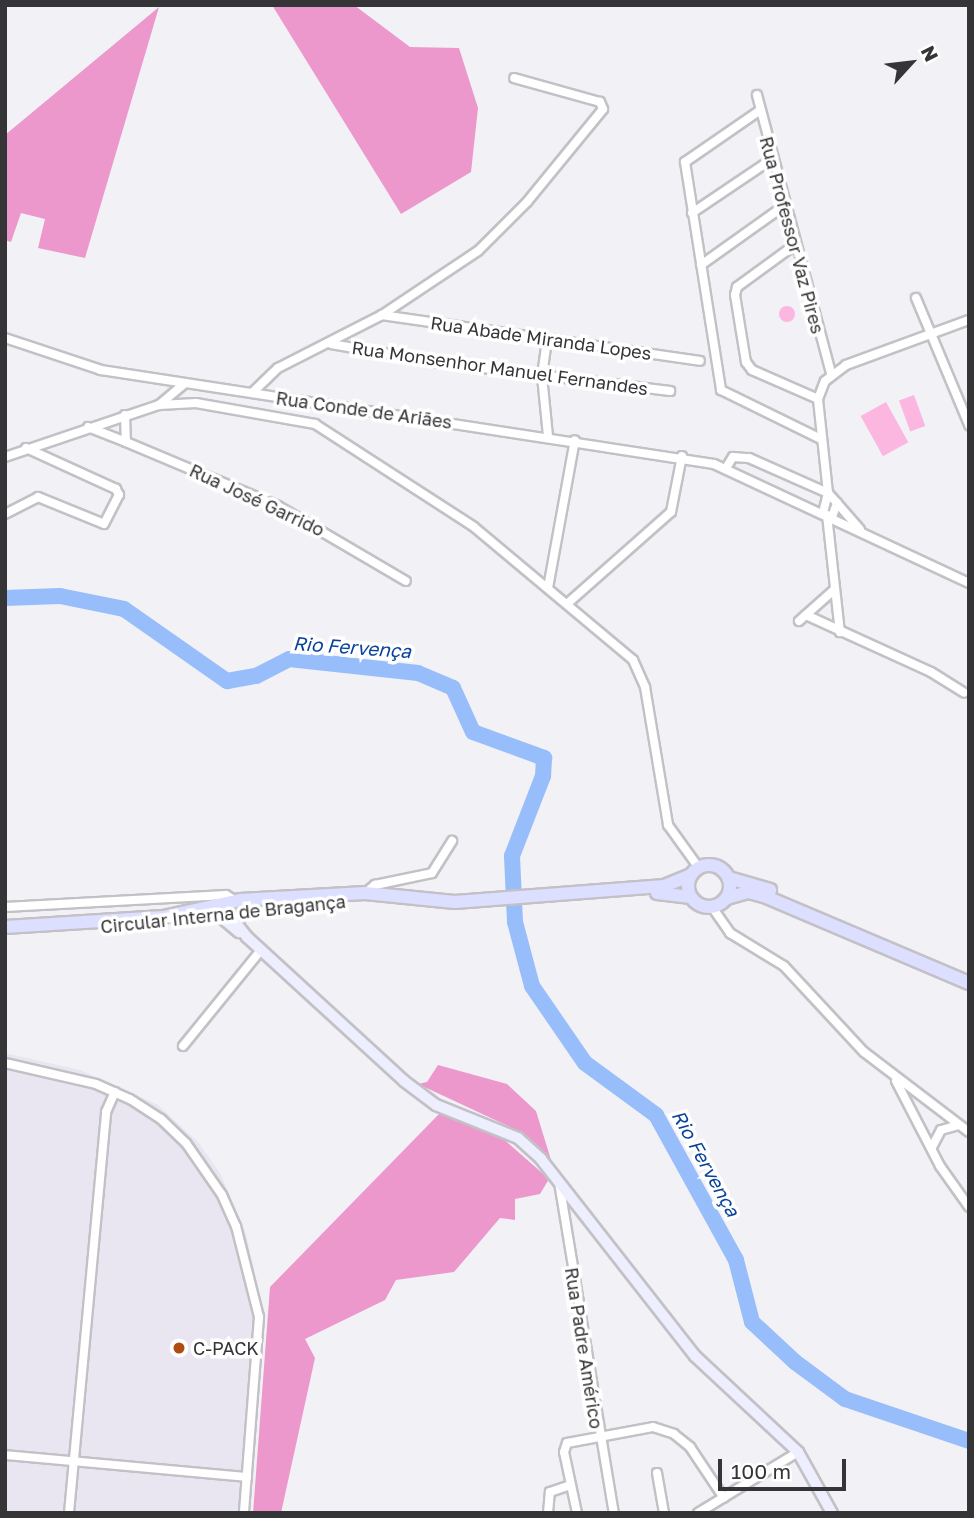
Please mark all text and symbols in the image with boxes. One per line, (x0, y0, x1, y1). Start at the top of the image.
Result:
north arrow (876, 28, 946, 98)
text: N (917, 42, 944, 65)
street label: Rua Professor Vaz Pires (755, 134, 829, 336)
street label: Rua Abade Miranda Lopes (429, 312, 653, 364)
street label: Rua Monsenhor Manuel Fernandes (351, 337, 649, 399)
street label: Rua Conde de Ariães (275, 387, 453, 433)
street label: Rua José Garrido (186, 459, 328, 541)
water label: Rio Fervença (292, 632, 412, 662)
street label: Circular Interna de Bragança (99, 890, 347, 938)
water label: Rio Fervença (667, 1106, 745, 1220)
street label: Rua Padre Américo (561, 1266, 607, 1430)
place label: C-PACK (193, 1337, 259, 1359)
marker: C-PACK (171, 1340, 187, 1356)
scale bar (722, 1444, 850, 1488)
text: 100 m (731, 1458, 791, 1484)

